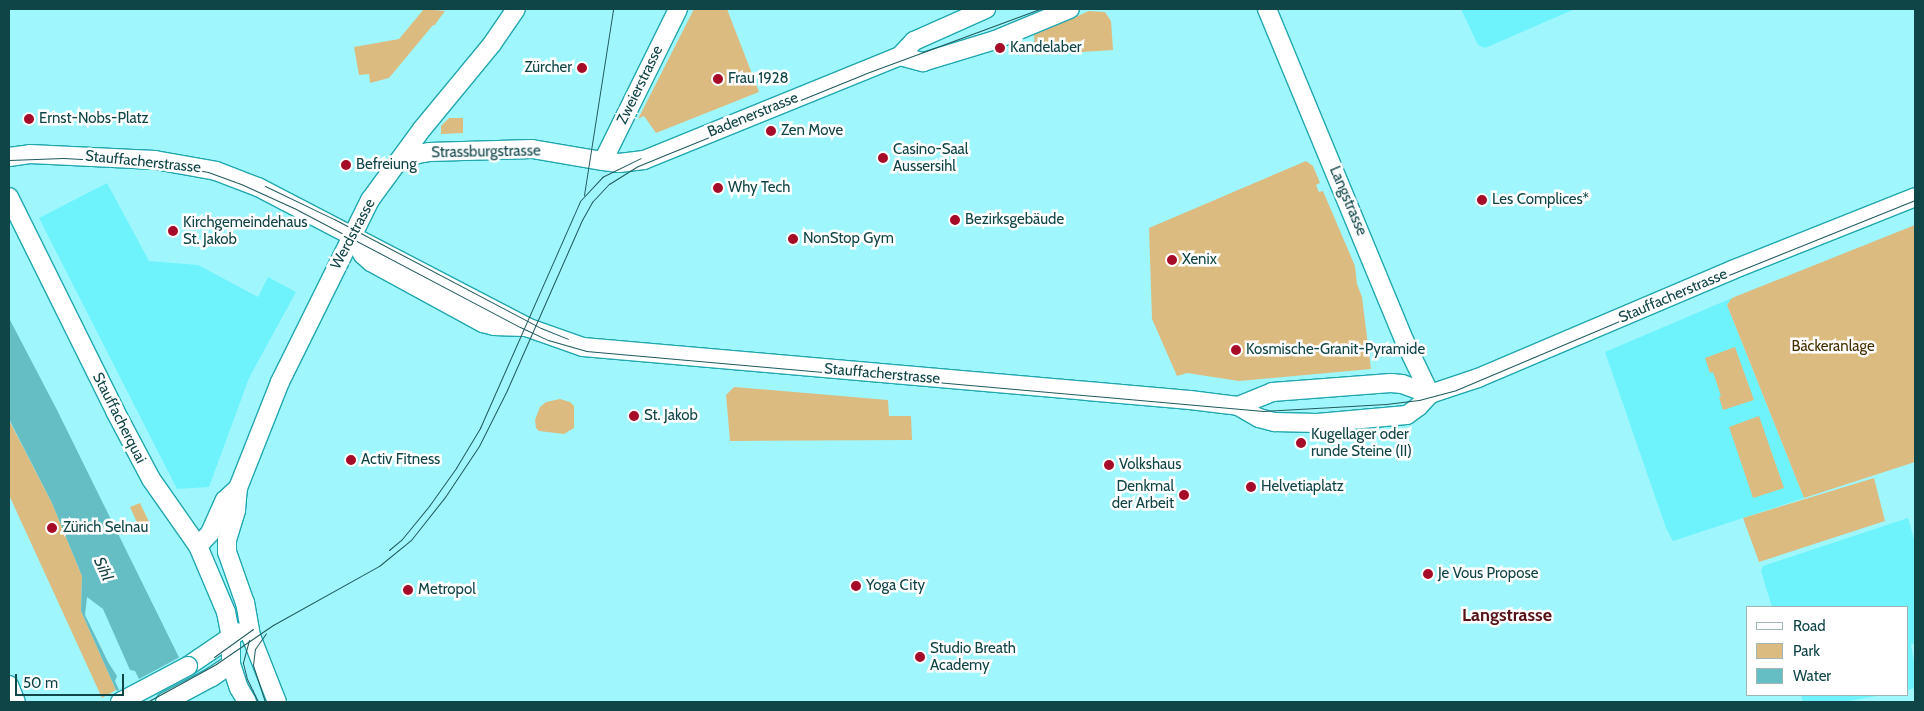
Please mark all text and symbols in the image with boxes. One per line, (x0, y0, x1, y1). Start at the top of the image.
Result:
place label: Kandelaber (1010, 39, 1082, 57)
marker: Kandelaber (994, 42, 1006, 54)
street label: Zweierstrasse (613, 43, 667, 127)
place label: Zürcher (524, 59, 572, 77)
marker: Zürcher (576, 62, 588, 74)
place label: Frau 1928 (728, 70, 789, 88)
marker: Frau 1928 (712, 73, 724, 85)
street label: Badenerstrasse (705, 89, 801, 141)
place label: Ernst-Nobs-Platz (39, 110, 149, 128)
marker: Ernst-Nobs-Platz (23, 113, 35, 125)
place label: Zen Move (781, 122, 843, 140)
marker: Zen Move (765, 125, 777, 137)
place label: Casino-Saal Aussersihl (893, 140, 968, 175)
street label: Strassburgstrasse (431, 142, 541, 162)
street label: Stauffacherstrasse (84, 147, 202, 177)
marker: Casino-Saal Aussersihl (877, 152, 889, 164)
place label: Befreiung (356, 156, 417, 174)
marker: Befreiung (340, 159, 352, 171)
street label: Langstrasse (1325, 164, 1371, 238)
place label: Why Tech (728, 179, 790, 197)
marker: Why Tech (712, 182, 724, 194)
place label: Les Complices* (1492, 191, 1589, 209)
marker: Les Complices* (1476, 194, 1488, 206)
street label: Werdstrasse (327, 196, 379, 272)
place label: Bezirksgebäude (965, 211, 1064, 229)
place label: Kirchgemeindehaus St. Jakob (183, 213, 307, 248)
marker: Bezirksgebäude (949, 214, 961, 226)
marker: Kirchgemeindehaus St. Jakob (167, 225, 179, 237)
place label: NonStop Gym (803, 230, 894, 248)
marker: NonStop Gym (787, 233, 799, 245)
place label: Xenix (1182, 251, 1217, 269)
marker: Xenix (1166, 254, 1178, 266)
street label: Stauffacherstrasse (1616, 265, 1730, 327)
park label: Bäckeranlage (1791, 338, 1875, 356)
place label: Kosmische-Granit-Pyramide (1246, 341, 1425, 359)
marker: Kosmische-Granit-Pyramide (1230, 344, 1242, 356)
street label: Stauffacherstrasse (823, 360, 941, 388)
street label: Stauffacherquai (88, 370, 150, 466)
place label: St. Jakob (644, 407, 698, 425)
marker: St. Jakob (628, 410, 640, 422)
place label: Kugellager oder runde Steine (II) (1311, 425, 1412, 460)
marker: Kugellager oder runde Steine (II) (1295, 437, 1307, 449)
place label: Activ Fitness (361, 451, 440, 469)
marker: Activ Fitness (345, 454, 357, 466)
place label: Volkshaus (1119, 456, 1181, 474)
marker: Volkshaus (1103, 459, 1115, 471)
place label: Denkmal der Arbeit (1112, 477, 1174, 512)
place label: Helvetiaplatz (1261, 478, 1344, 496)
marker: Helvetiaplatz (1245, 481, 1257, 493)
marker: Denkmal der Arbeit (1178, 489, 1190, 501)
place label: Zürich Selnau (63, 519, 148, 537)
marker: Zürich Selnau (45, 521, 59, 535)
water label: Sihl (89, 554, 117, 584)
place label: Je Vous Propose (1438, 565, 1538, 583)
marker: Je Vous Propose (1422, 568, 1434, 580)
place label: Yoga City (866, 577, 925, 595)
marker: Yoga City (850, 580, 862, 592)
place label: Metropol (418, 581, 476, 599)
marker: Metropol (402, 584, 414, 596)
district label: Langstrasse (1462, 604, 1552, 626)
legend (1746, 606, 1909, 696)
text: Road (1793, 617, 1826, 635)
place label: Studio Breath Academy (930, 639, 1016, 674)
text: Park (1793, 642, 1820, 660)
marker: Studio Breath Academy (914, 651, 926, 663)
scale bar (18, 664, 126, 696)
text: Water (1793, 667, 1831, 685)
text: 50 m (23, 674, 58, 692)

